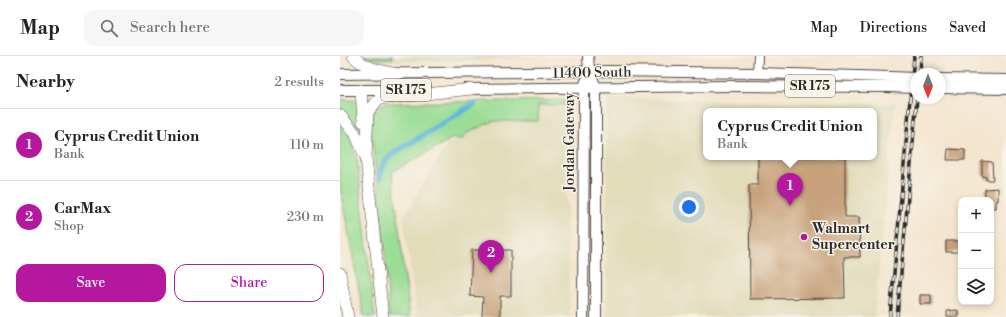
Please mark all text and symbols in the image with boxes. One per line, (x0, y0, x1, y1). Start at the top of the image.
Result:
search box (84, 10, 364, 46)
text: Map (20, 16, 60, 40)
icon: search (98, 17, 120, 39)
text: Search here (130, 18, 210, 37)
text: Map (810, 19, 838, 37)
text: Directions (860, 19, 927, 37)
text: Saved (949, 19, 986, 37)
street label: 11400 South (552, 63, 632, 83)
north arrow (910, 68, 946, 104)
text: Nearby (16, 71, 75, 93)
text: 2 results (275, 74, 324, 90)
road number: SR 175 (785, 75, 835, 97)
road number: SR 175 (381, 79, 431, 101)
street label: Jordan Gateway (561, 92, 579, 192)
popup (703, 108, 877, 160)
text: Cyprus Credit Union (717, 117, 863, 136)
text: Cyprus Credit Union (54, 127, 199, 146)
text: Bank (717, 136, 748, 152)
text: 1 (26, 137, 32, 153)
text: 110 m (290, 137, 324, 153)
text: Bank (54, 146, 84, 162)
pin: 1 (777, 173, 803, 206)
your location (679, 197, 699, 217)
map controls (958, 197, 994, 305)
button: + (958, 197, 994, 233)
text: CarMax (54, 199, 111, 218)
text: 2 (25, 209, 33, 225)
text: 230 m (287, 209, 324, 225)
text: Shop (54, 218, 84, 234)
place label: Walmart Supercenter (811, 220, 895, 254)
marker: Walmart Supercenter (799, 232, 809, 242)
button: − (958, 233, 994, 269)
pin: 2 (478, 240, 504, 273)
button: Save (16, 264, 166, 302)
button: Share (174, 264, 324, 302)
button: layers (958, 269, 994, 305)

